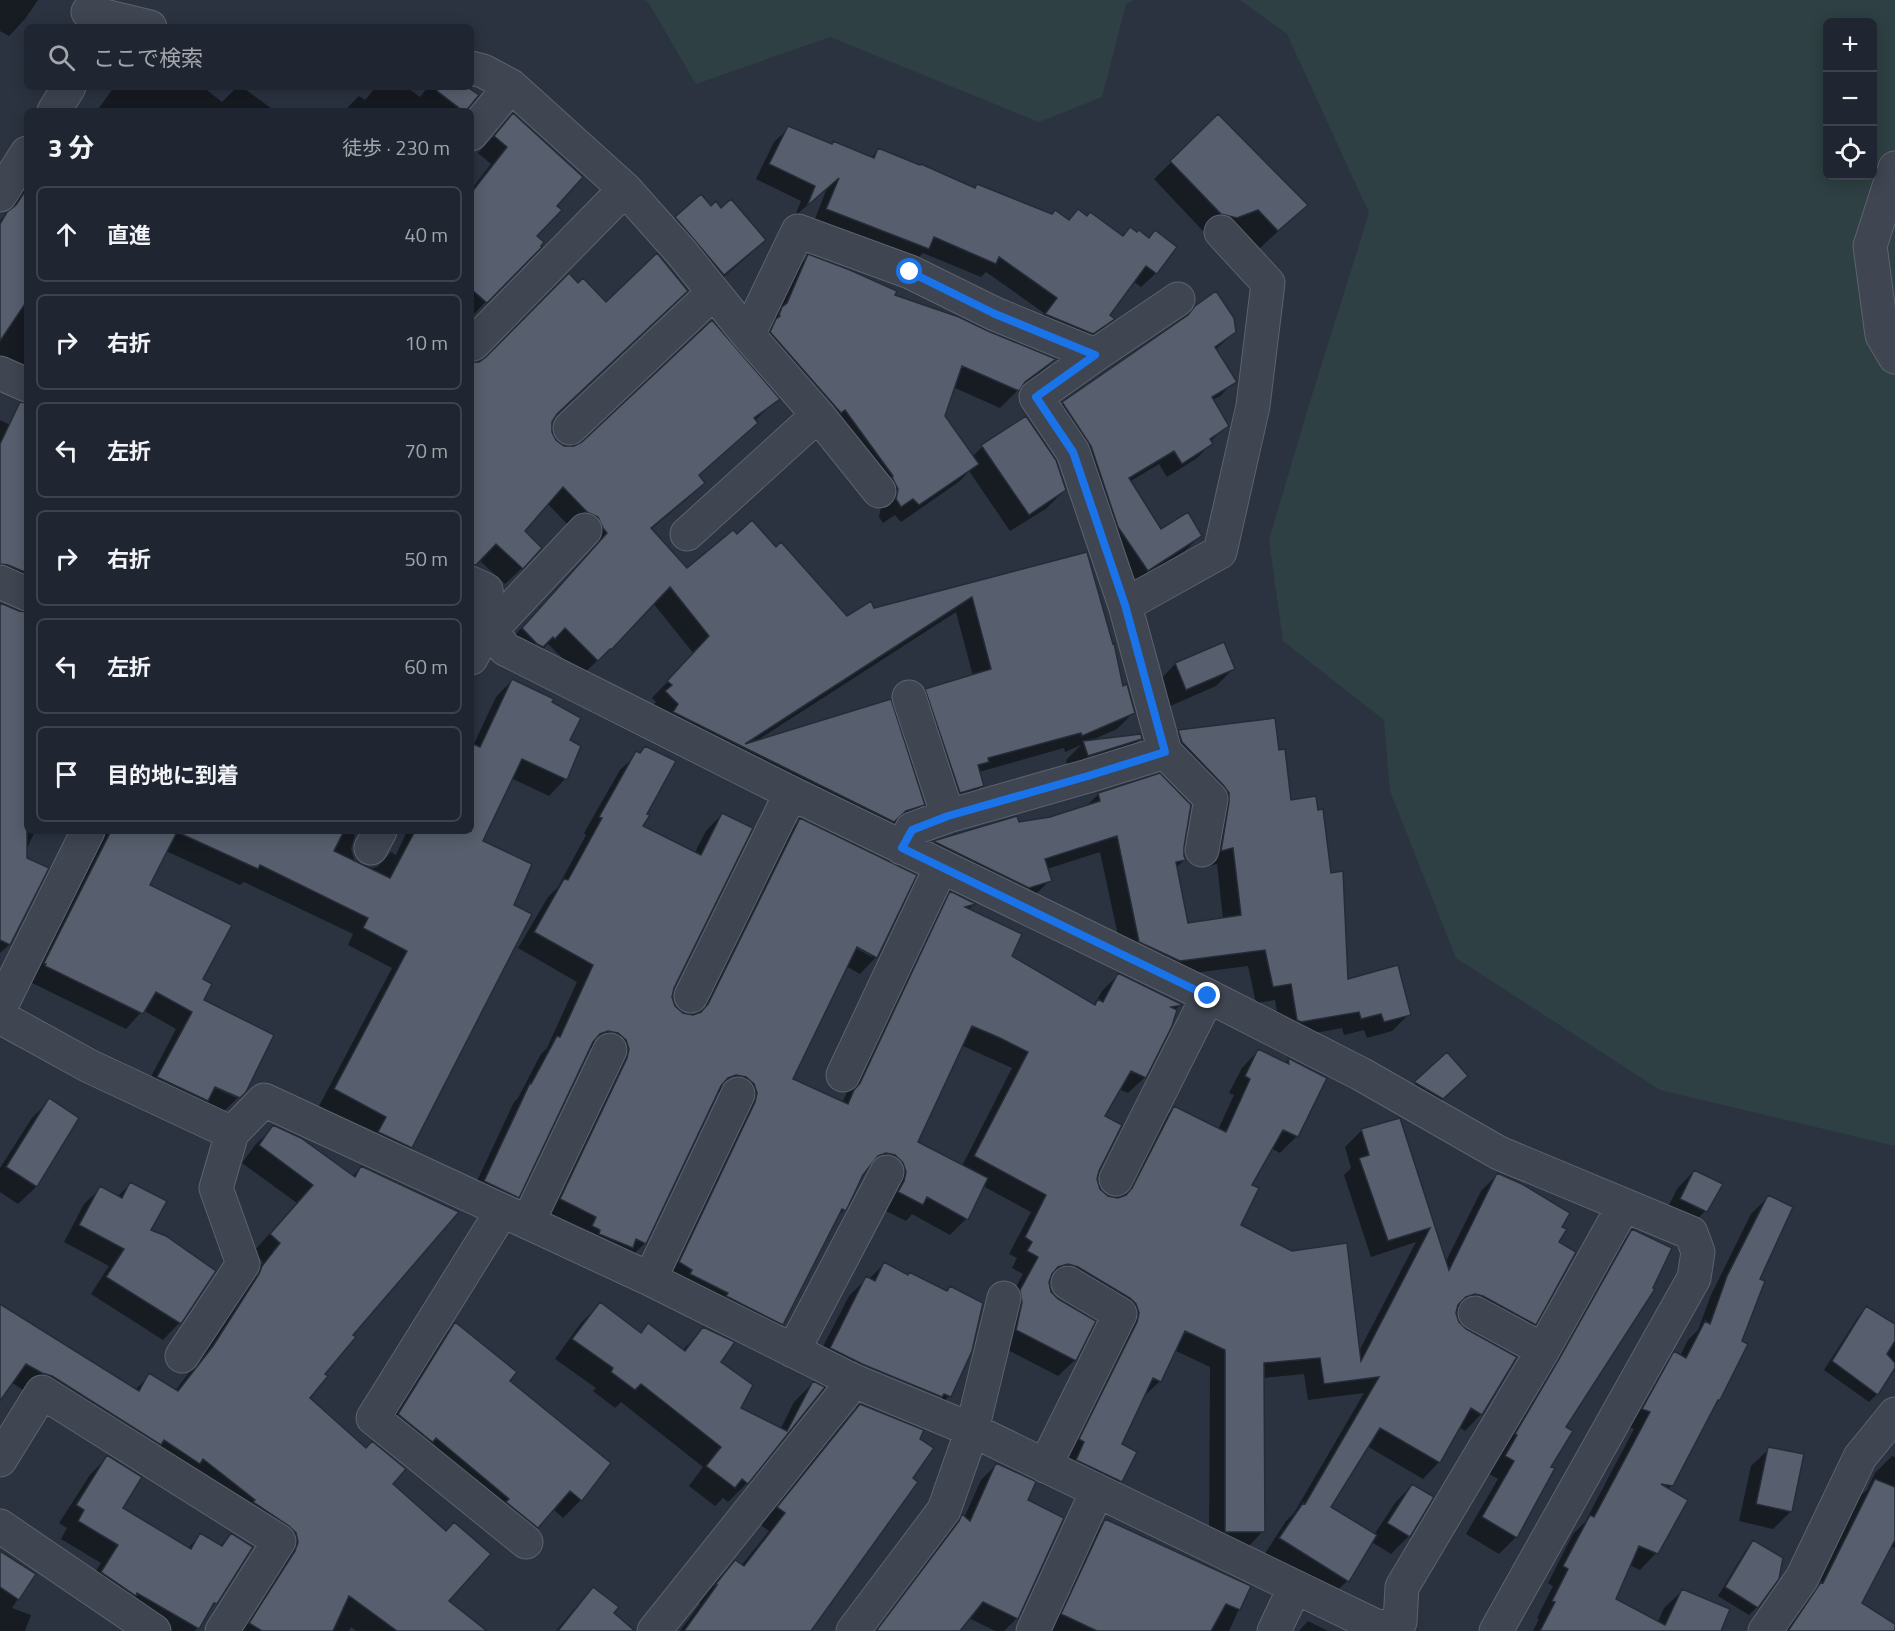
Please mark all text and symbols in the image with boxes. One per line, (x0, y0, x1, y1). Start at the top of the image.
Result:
map controls (1823, 18, 1877, 180)
button: + (1823, 18, 1877, 72)
search box (24, 24, 474, 90)
icon: search (45, 41, 78, 74)
text: ここで検索 (93, 41, 203, 75)
button: − (1823, 72, 1877, 126)
button: locate (1823, 126, 1877, 180)
text: 3 分 (48, 128, 94, 167)
text: 徒歩 · 230 m (342, 132, 450, 163)
icon: ahead (50, 218, 83, 251)
text: 直進 (107, 218, 151, 252)
text: 40 m (404, 219, 448, 250)
route start (896, 258, 922, 284)
icon: right (50, 326, 83, 359)
text: 右折 (107, 326, 151, 360)
text: 10 m (404, 327, 448, 358)
icon: left (50, 434, 83, 467)
text: 左折 (107, 434, 151, 468)
text: 70 m (404, 435, 448, 466)
icon: right (50, 542, 83, 575)
text: 右折 (107, 542, 151, 576)
text: 50 m (404, 543, 448, 574)
icon: left (50, 650, 83, 683)
text: 左折 (107, 650, 151, 684)
text: 60 m (404, 651, 448, 682)
icon: arrive (50, 758, 83, 791)
text: 目的地に到着 (107, 758, 239, 792)
route end (1194, 982, 1220, 1008)

